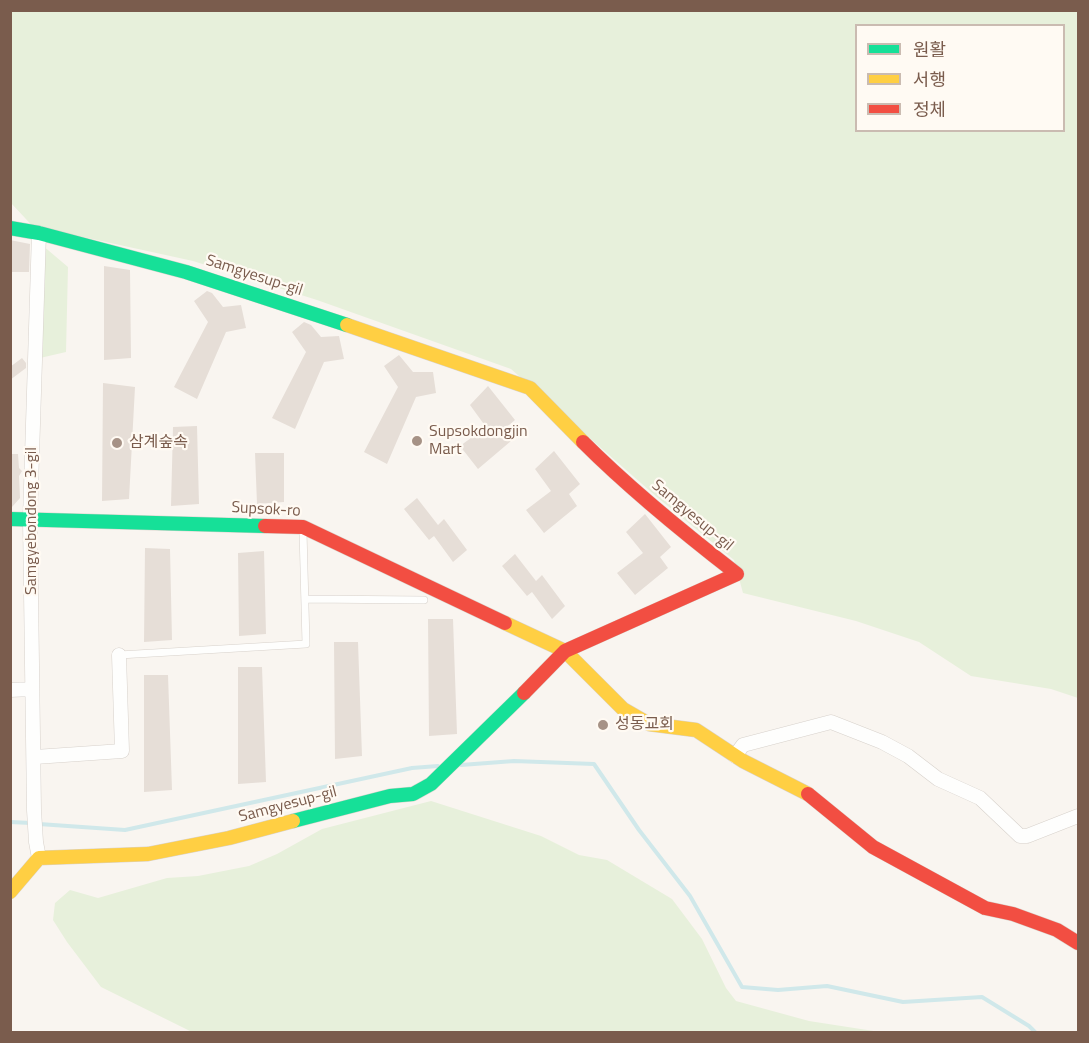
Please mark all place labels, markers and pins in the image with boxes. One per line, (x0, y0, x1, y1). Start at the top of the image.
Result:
place label: Supsokdongjin Mart (429, 422, 528, 460)
place label: 삼계숲속 (129, 433, 188, 453)
marker: Supsokdongjin Mart (410, 434, 424, 448)
marker: 삼계숲속 (110, 436, 124, 450)
place label: 성동교회 (615, 715, 674, 735)
marker: 성동교회 (596, 718, 610, 732)

